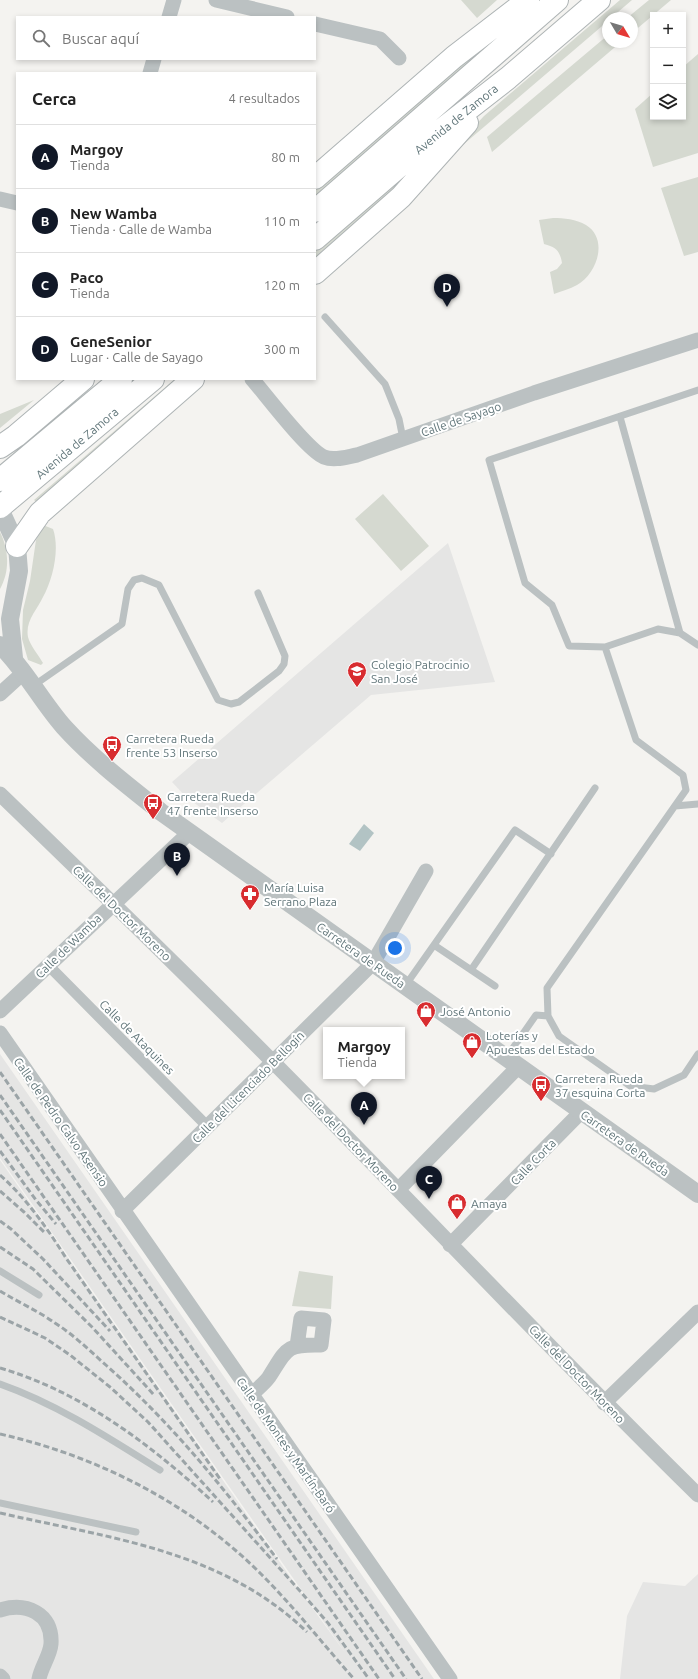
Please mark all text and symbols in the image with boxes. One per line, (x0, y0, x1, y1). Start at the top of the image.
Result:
north arrow (602, 12, 638, 48)
map controls (650, 12, 686, 120)
button: + (650, 12, 686, 48)
search box (16, 16, 316, 60)
icon: search (30, 27, 52, 49)
text: Buscar aquí (62, 30, 139, 47)
button: − (650, 48, 686, 84)
street label: Avenida de Zamora (412, 81, 500, 157)
button: layers (650, 84, 686, 120)
text: Cerca (32, 89, 77, 108)
text: 4 resultados (229, 91, 300, 105)
text: Margoy (70, 141, 123, 158)
text: A (40, 150, 50, 164)
text: 80 m (271, 150, 300, 164)
text: Tienda (70, 158, 110, 172)
text: New Wamba (70, 205, 157, 222)
text: B (41, 214, 49, 228)
text: 110 m (264, 214, 300, 228)
text: Tienda · Calle de Wamba (70, 222, 212, 236)
text: Paco (70, 269, 103, 286)
pin: D (434, 274, 460, 307)
text: C (41, 278, 49, 292)
text: 120 m (264, 278, 300, 292)
text: Tienda (70, 286, 110, 300)
text: GeneSenior (70, 333, 152, 350)
text: D (40, 342, 50, 356)
text: 300 m (264, 342, 300, 356)
text: Lugar · Calle de Sayago (70, 350, 203, 364)
street label: Calle de Sayago (419, 399, 503, 439)
street label: Avenida de Zamora (33, 405, 121, 481)
place label: Colegio Patrocinio San José (371, 658, 470, 685)
school or university icon: Colegio Patrocinio San José (346, 660, 368, 688)
place label: Carretera Rueda frente 53 Inserso (126, 732, 217, 759)
bus stop icon: Carretera Rueda frente 53 Inserso (101, 734, 123, 762)
place label: Carretera Rueda 47 frente Inserso (167, 790, 258, 817)
bus stop icon: Carretera Rueda 47 frente Inserso (142, 792, 164, 820)
pin: B (164, 843, 190, 876)
street label: Calle del Doctor Moreno (70, 863, 174, 963)
place label: María Luisa Serrano Plaza (264, 881, 337, 908)
pharmacy icon: María Luisa Serrano Plaza (239, 883, 261, 911)
street label: Calle de Wamba (32, 911, 104, 981)
street label: Carretera de Rueda (314, 920, 408, 990)
your location (385, 938, 405, 958)
street label: Calle de Ataquines (97, 997, 177, 1077)
shop icon: José Antonio (415, 1000, 437, 1028)
place label: José Antonio (440, 1005, 511, 1018)
popup (323, 1027, 405, 1079)
street label: Calle del Licenciado Bellogín (190, 1029, 306, 1145)
place label: Loterías y Apuestas del Estado (486, 1029, 595, 1056)
shop icon: Loterías y Apuestas del Estado (461, 1031, 483, 1059)
text: Margoy (337, 1038, 391, 1055)
street label: Calle de Pedro Calvo Asensio (11, 1055, 111, 1189)
text: Tienda (337, 1055, 377, 1069)
place label: Carretera Rueda 37 esquina Corta (555, 1072, 645, 1099)
bus stop icon: Carretera Rueda 37 esquina Corta (530, 1074, 552, 1102)
street label: Calle del Doctor Moreno (301, 1090, 401, 1194)
pin: A (351, 1092, 377, 1125)
street label: Carretera de Rueda (578, 1108, 672, 1178)
street label: Calle Corta (508, 1136, 558, 1188)
pin: C (416, 1166, 442, 1199)
shop icon: Amaya (446, 1192, 468, 1220)
place label: Amaya (471, 1197, 507, 1210)
street label: Calle del Doctor Moreno (527, 1322, 627, 1426)
street label: Calle de Montes y Martín-Baró (234, 1375, 338, 1515)

